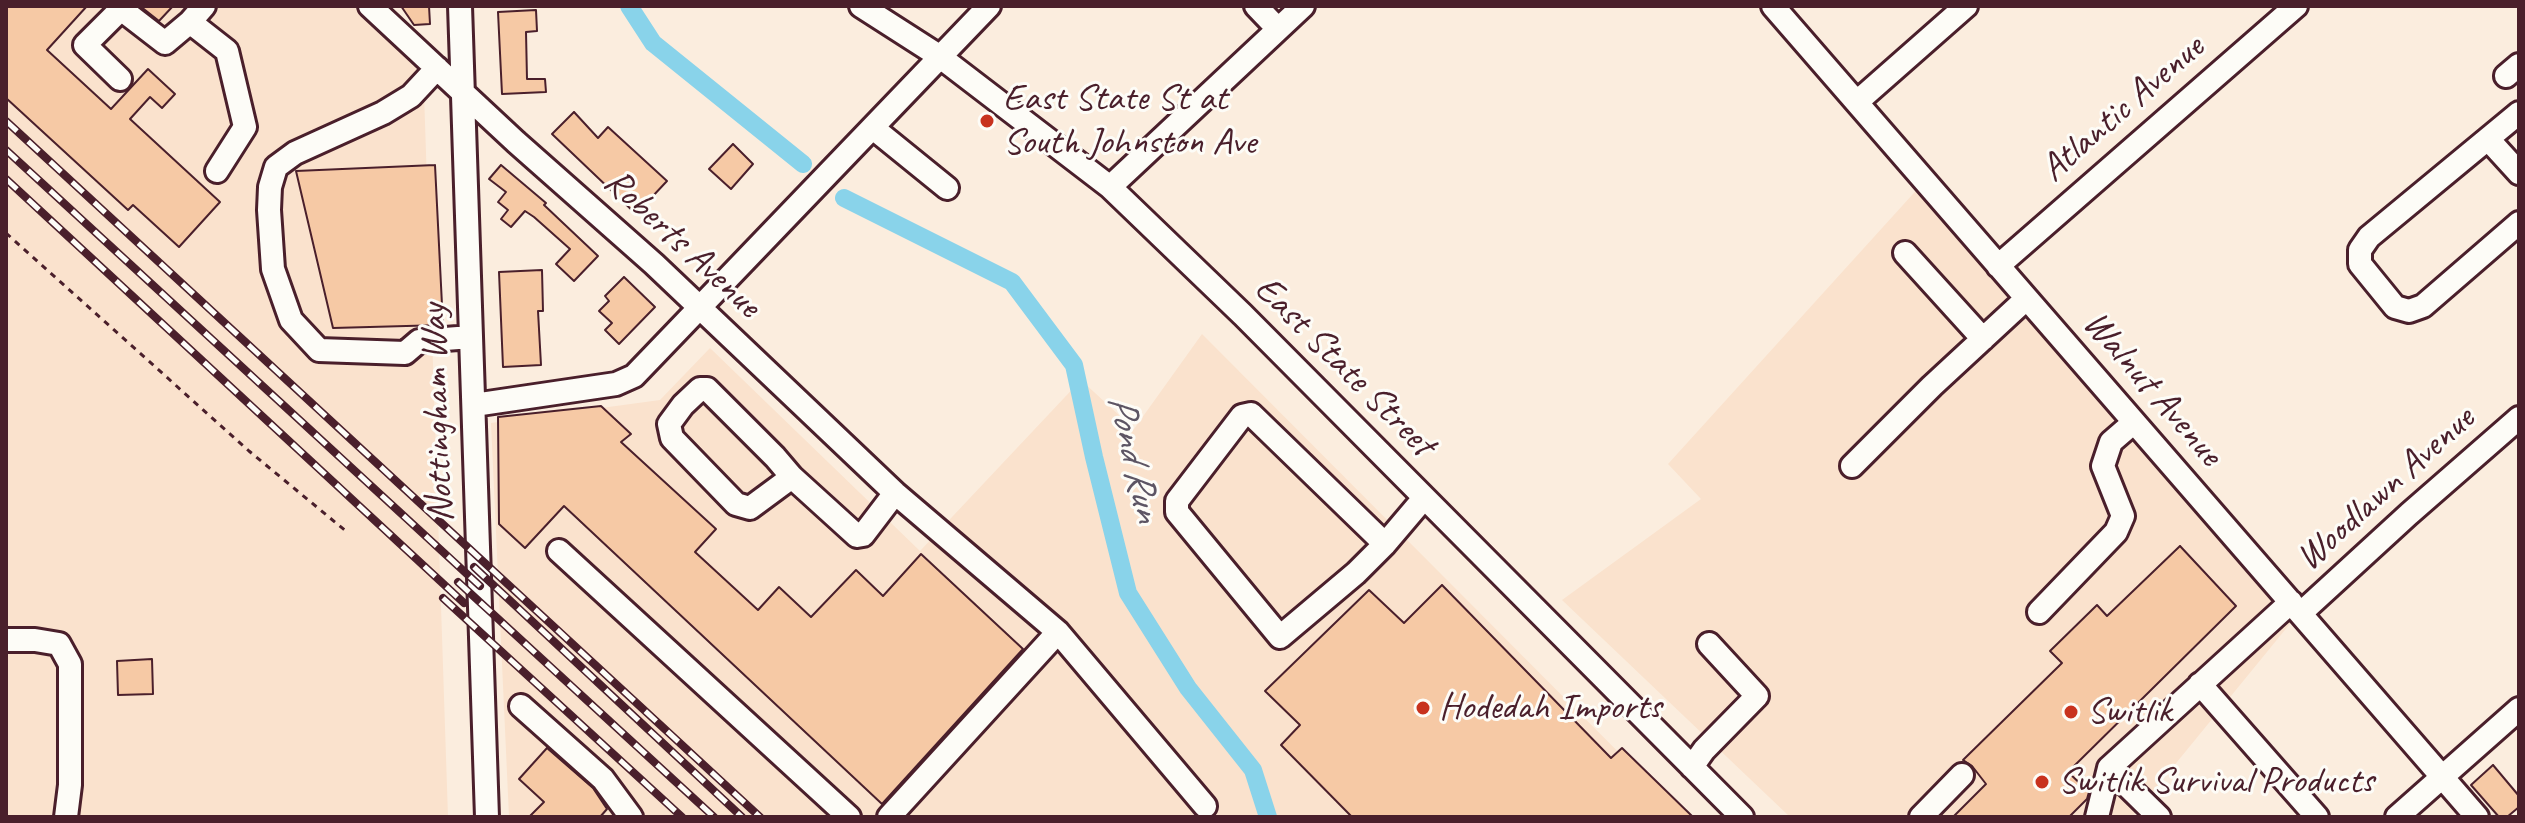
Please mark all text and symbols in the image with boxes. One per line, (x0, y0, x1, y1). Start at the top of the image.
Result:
street label: Atlantic Avenue (2032, 26, 2214, 192)
place label: East State St at South Johnston Ave (1003, 76, 1256, 166)
marker: East State St at South Johnston Ave (978, 112, 996, 130)
street label: Roberts Avenue (594, 160, 770, 328)
street label: East State Street (1244, 267, 1444, 467)
street label: Walnut Avenue (2072, 302, 2232, 476)
street label: Nottingham Way (411, 303, 465, 523)
water label: Pond Run (1095, 390, 1171, 526)
street label: Woodlawn Avenue (2287, 397, 2485, 581)
place label: Hodedah Imports (1439, 685, 1662, 731)
place label: Switlik (2087, 689, 2171, 735)
marker: Hodedah Imports (1414, 699, 1432, 717)
marker: Switlik (2062, 703, 2080, 721)
place label: Switlik Survival Products (2058, 759, 2374, 805)
marker: Switlik Survival Products (2033, 773, 2051, 791)

